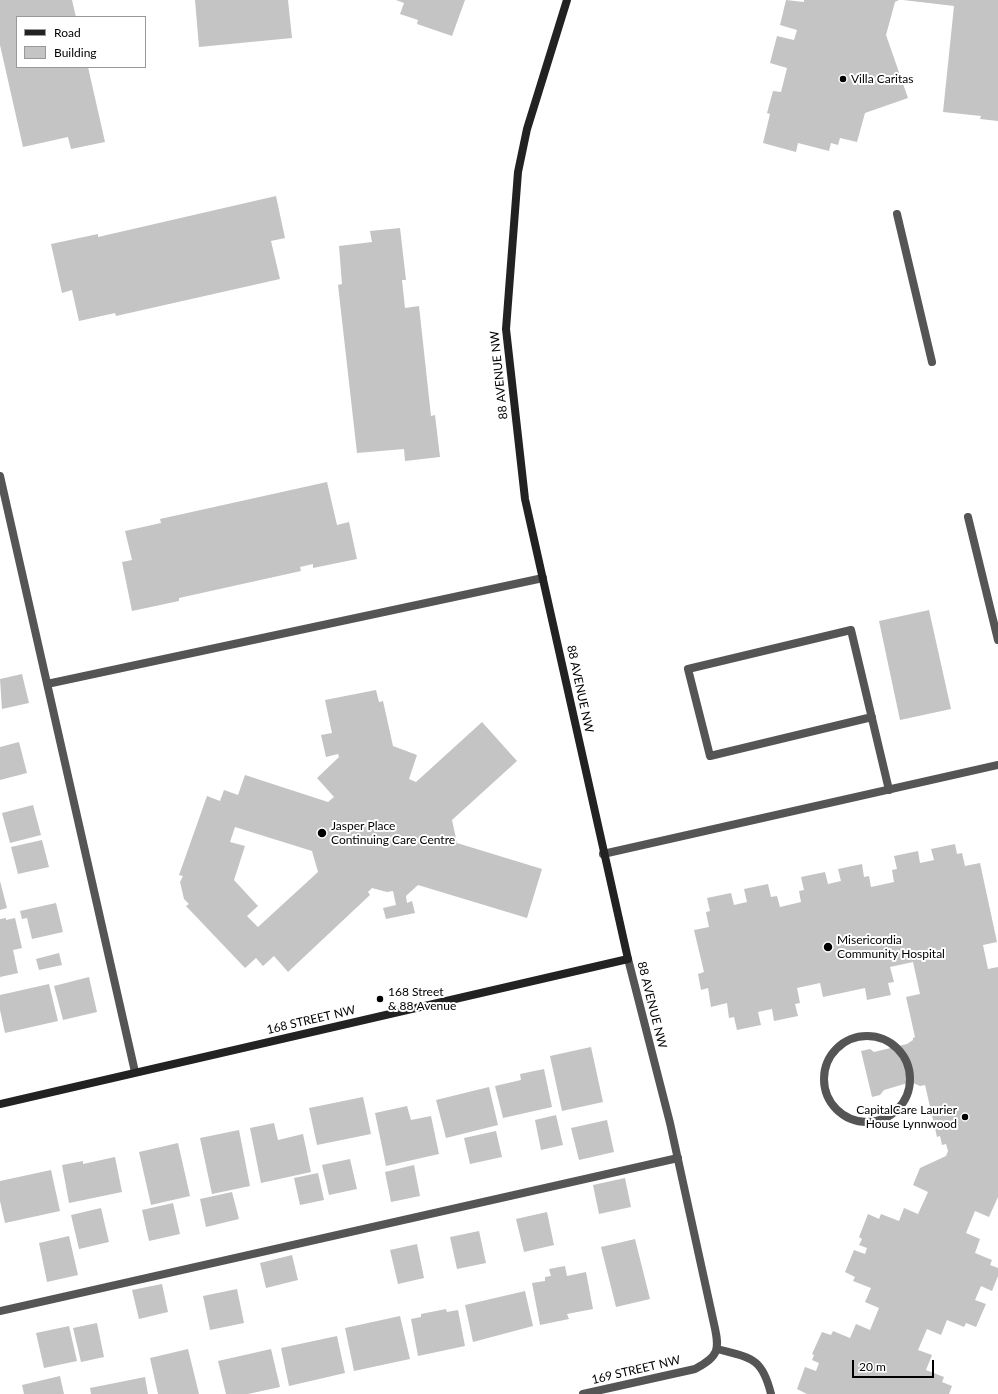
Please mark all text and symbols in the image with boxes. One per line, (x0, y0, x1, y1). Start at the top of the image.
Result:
legend (16, 16, 146, 68)
text: Road (54, 25, 81, 40)
text: Building (54, 45, 97, 60)
place label: Villa Caritas (851, 72, 913, 86)
marker: Villa Caritas (838, 74, 848, 84)
street label: 88 AVENUE NW (487, 330, 511, 420)
street label: 88 AVENUE NW (564, 644, 596, 734)
place label: Jasper Place Continuing Care Centre (331, 819, 455, 847)
marker: Jasper Place Continuing Care Centre (316, 827, 328, 839)
place label: Misericordia Community Hospital (837, 933, 945, 961)
marker: Misericordia Community Hospital (822, 941, 834, 953)
street label: 88 AVENUE NW (634, 960, 670, 1050)
place label: 168 Street & 88 Avenue (388, 985, 456, 1013)
marker: 168 Street & 88 Avenue (375, 994, 385, 1004)
street label: 168 STREET NW (265, 1003, 357, 1037)
place label: CapitalCare Laurier House Lynnwood (856, 1103, 957, 1131)
marker: CapitalCare Laurier House Lynnwood (960, 1112, 970, 1122)
scale bar (854, 1352, 936, 1378)
street label: 169 STREET NW (590, 1353, 682, 1387)
text: 20 m (859, 1359, 886, 1374)

